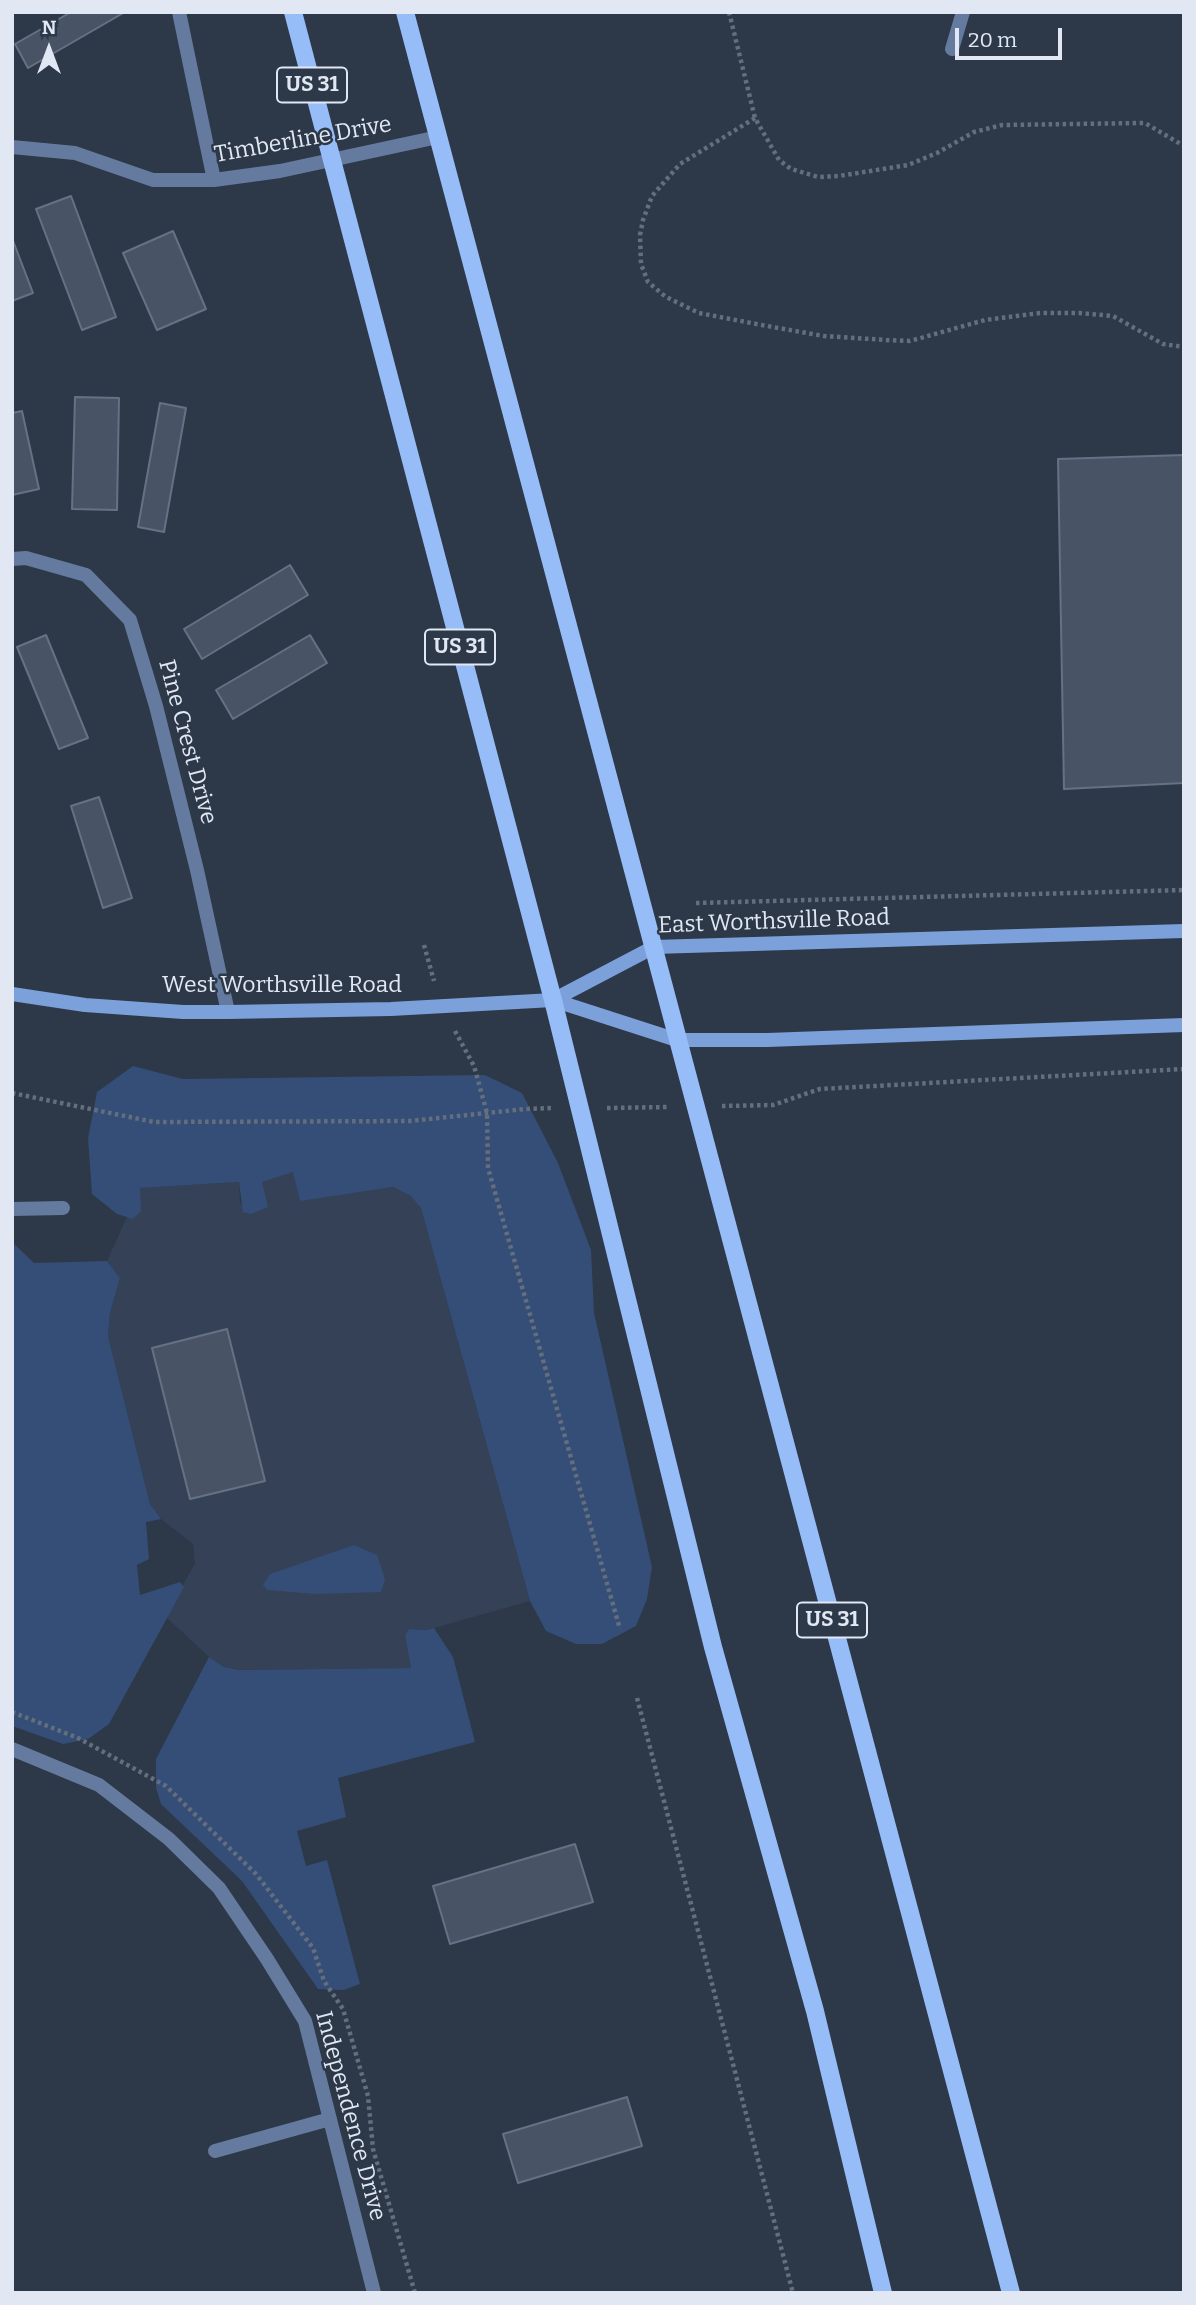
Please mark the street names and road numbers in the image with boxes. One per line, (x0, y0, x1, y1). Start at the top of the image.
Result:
road number: US 31 (277, 68, 347, 102)
street label: Timberline Drive (212, 111, 394, 169)
road number: US 31 (425, 630, 495, 664)
street label: Pine Crest Drive (152, 657, 222, 827)
street label: East Worthsville Road (658, 904, 890, 940)
street label: West Worthsville Road (162, 972, 402, 1000)
road number: US 31 (797, 1602, 867, 1638)
street label: Independence Drive (309, 2008, 391, 2224)

